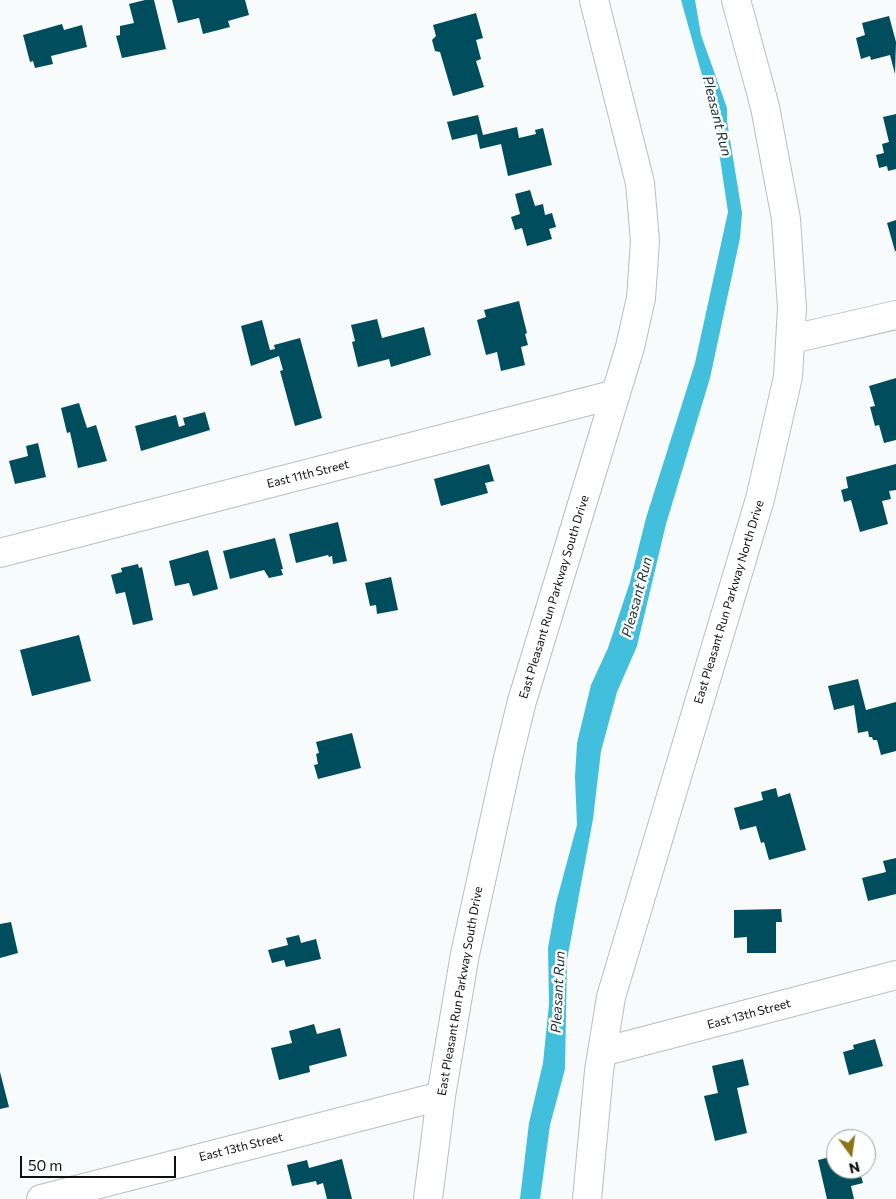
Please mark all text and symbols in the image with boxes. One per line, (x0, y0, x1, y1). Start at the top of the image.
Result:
water label: Pleasant Run (699, 74, 735, 158)
street label: East 11th Street (265, 457, 351, 491)
street label: East Pleasant Run Parkway South Drive (516, 493, 592, 701)
street label: East Pleasant Run Parkway North Drive (691, 498, 767, 706)
water label: Pleasant Run (618, 555, 656, 639)
street label: East Pleasant Run Parkway South Drive (434, 885, 486, 1097)
water label: Pleasant Run (547, 950, 569, 1034)
street label: East 13th Street (706, 996, 792, 1032)
north arrow (826, 1129, 876, 1179)
street label: East 13th Street (198, 1130, 284, 1164)
scale bar (22, 1146, 179, 1178)
text: 50 m (28, 1156, 62, 1174)
text: N (847, 1159, 862, 1178)

